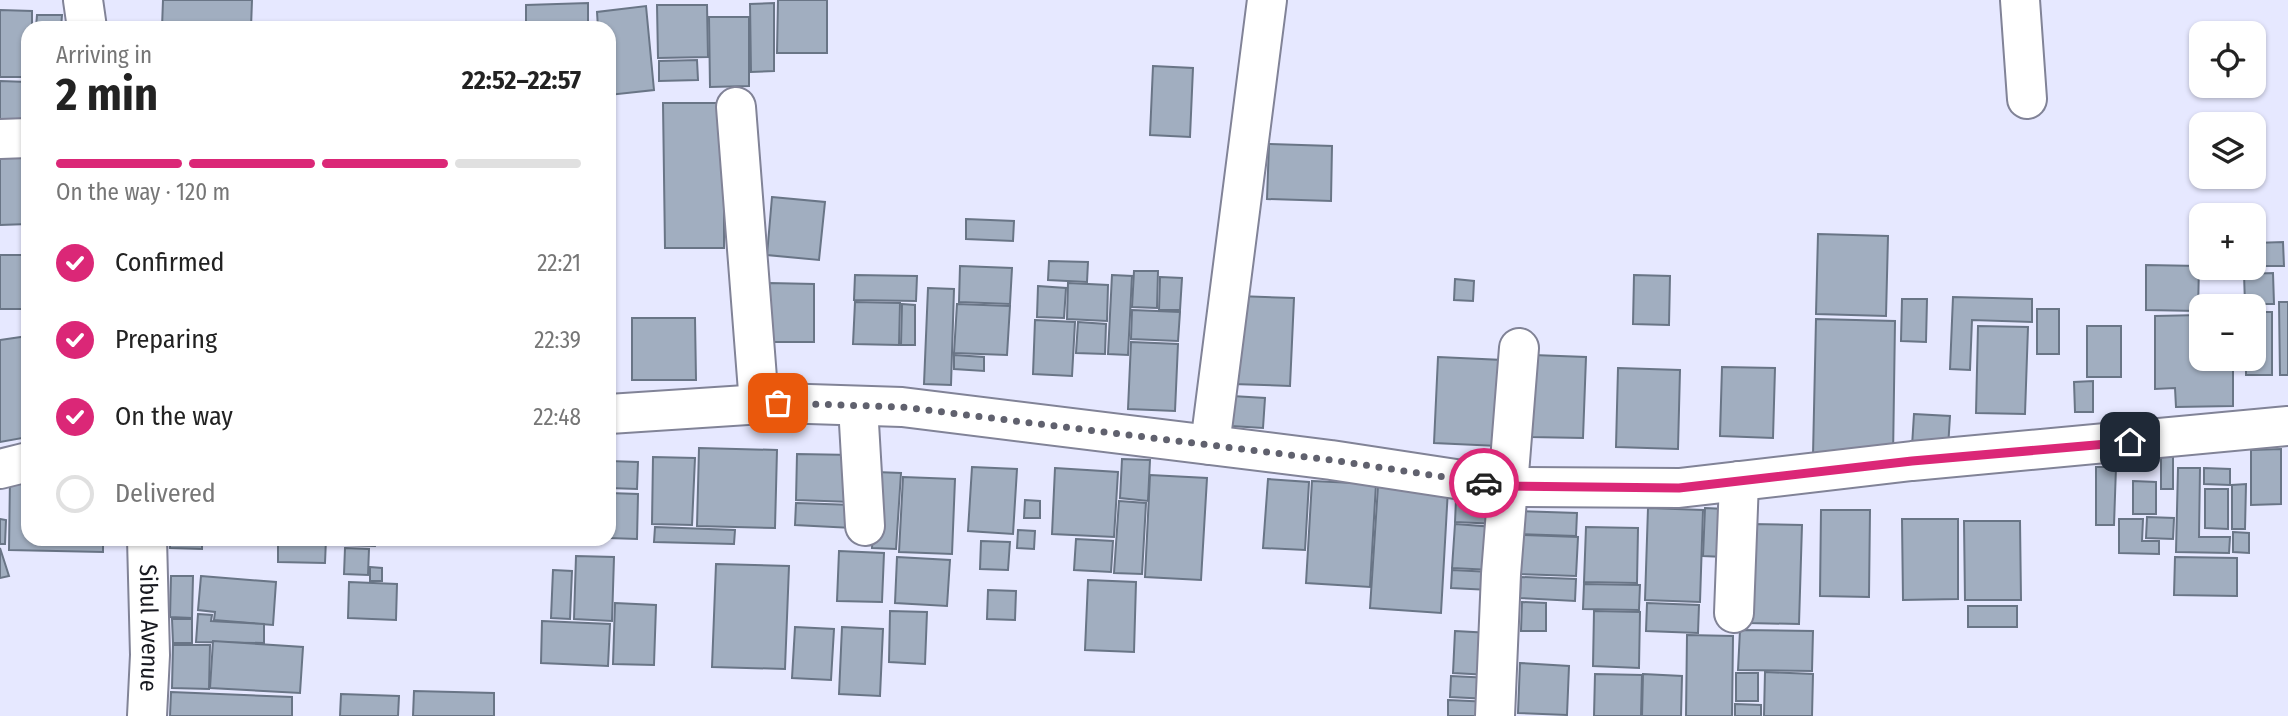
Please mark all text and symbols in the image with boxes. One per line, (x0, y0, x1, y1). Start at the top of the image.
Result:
map controls (2189, 21, 2266, 371)
button: locate (2189, 21, 2266, 98)
text: Arriving in (56, 41, 152, 69)
text: 22:52–22:57 (462, 65, 581, 96)
text: 2 min (56, 67, 158, 122)
button: layers (2189, 112, 2266, 189)
text: On the way · 120 m (56, 178, 230, 206)
button: + (2189, 203, 2266, 280)
icon: check (56, 244, 94, 282)
text: Confirmed (115, 247, 225, 278)
text: 22:21 (537, 249, 581, 277)
button: − (2189, 294, 2266, 371)
icon: check (56, 321, 94, 359)
text: Preparing (115, 324, 217, 355)
text: 22:39 (534, 326, 581, 354)
pin (748, 373, 808, 433)
icon: bag (759, 384, 797, 422)
icon: check (56, 398, 94, 436)
text: On the way (115, 401, 233, 432)
text: 22:48 (533, 403, 581, 431)
pin (2100, 412, 2160, 472)
icon: home (2111, 423, 2149, 461)
courier (1449, 448, 1519, 518)
icon: car (1465, 464, 1503, 502)
text: Delivered (115, 478, 216, 509)
street label: Sibul Avenue (134, 564, 164, 692)

